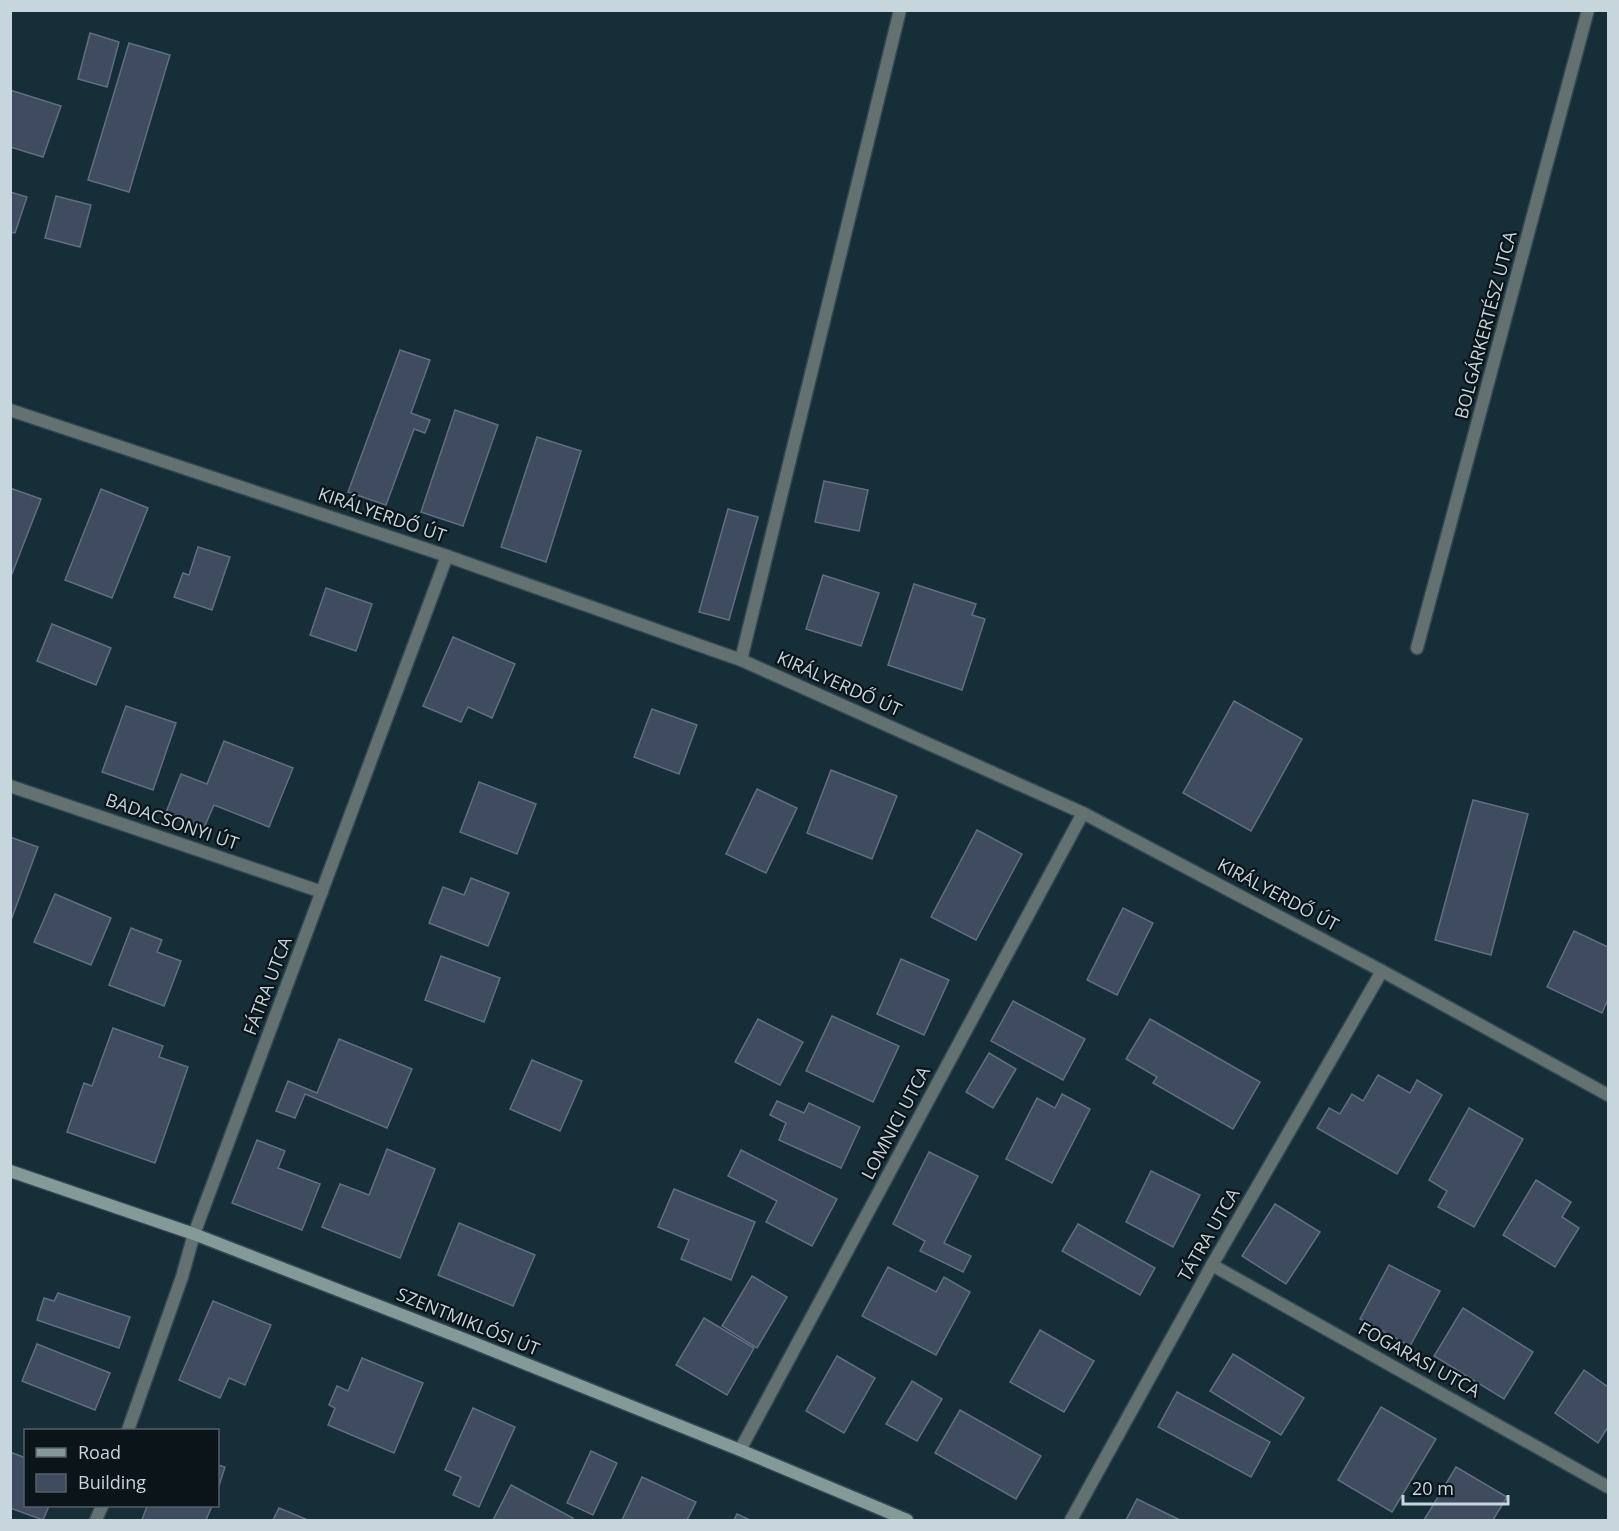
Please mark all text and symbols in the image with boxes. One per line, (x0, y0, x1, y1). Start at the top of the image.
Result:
street label: BOLGÁRKERTÉSZ UTCA (1448, 228, 1522, 421)
street label: KIRÁLYERDŐ ÚT (315, 481, 450, 547)
street label: KIRÁLYERDŐ ÚT (773, 645, 906, 721)
street label: BADACSONYI ÚT (103, 787, 242, 855)
street label: KIRÁLYERDŐ ÚT (1214, 852, 1343, 936)
street label: FÁTRA UTCA (237, 932, 297, 1038)
street label: LOMNICI UTCA (855, 1061, 935, 1183)
street label: TÁTRA UTCA (1172, 1183, 1245, 1286)
street label: SZENTMIKLÓSI ÚT (393, 1281, 543, 1361)
street label: FOGARASI UTCA (1354, 1316, 1485, 1403)
legend (24, 1429, 219, 1507)
text: Road (78, 1440, 121, 1464)
scale bar (1403, 1468, 1508, 1506)
text: Building (78, 1470, 146, 1494)
text: 20 m (1412, 1476, 1454, 1500)

